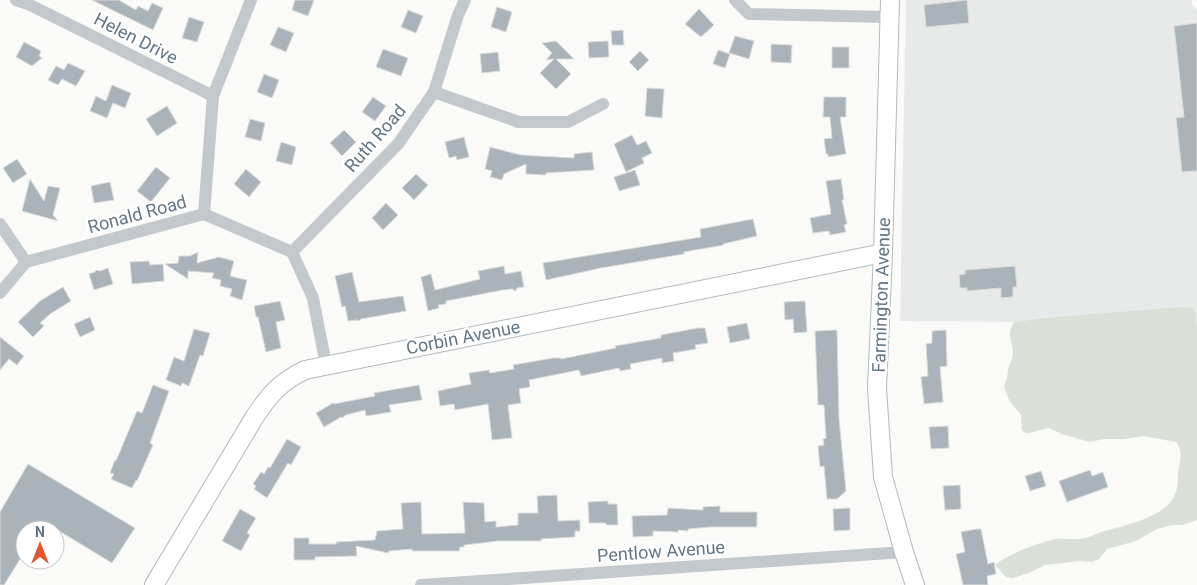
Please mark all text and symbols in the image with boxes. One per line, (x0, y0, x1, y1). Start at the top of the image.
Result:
street label: Helen Drive (91, 8, 181, 68)
street label: Ruth Road (340, 100, 410, 176)
street label: Ronald Road (85, 191, 189, 237)
street label: Farmington Avenue (868, 217, 894, 373)
street label: Corbin Avenue (404, 316, 522, 358)
north arrow (15, 520, 65, 570)
text: N (35, 524, 45, 540)
street label: Pentlow Avenue (596, 536, 726, 566)

